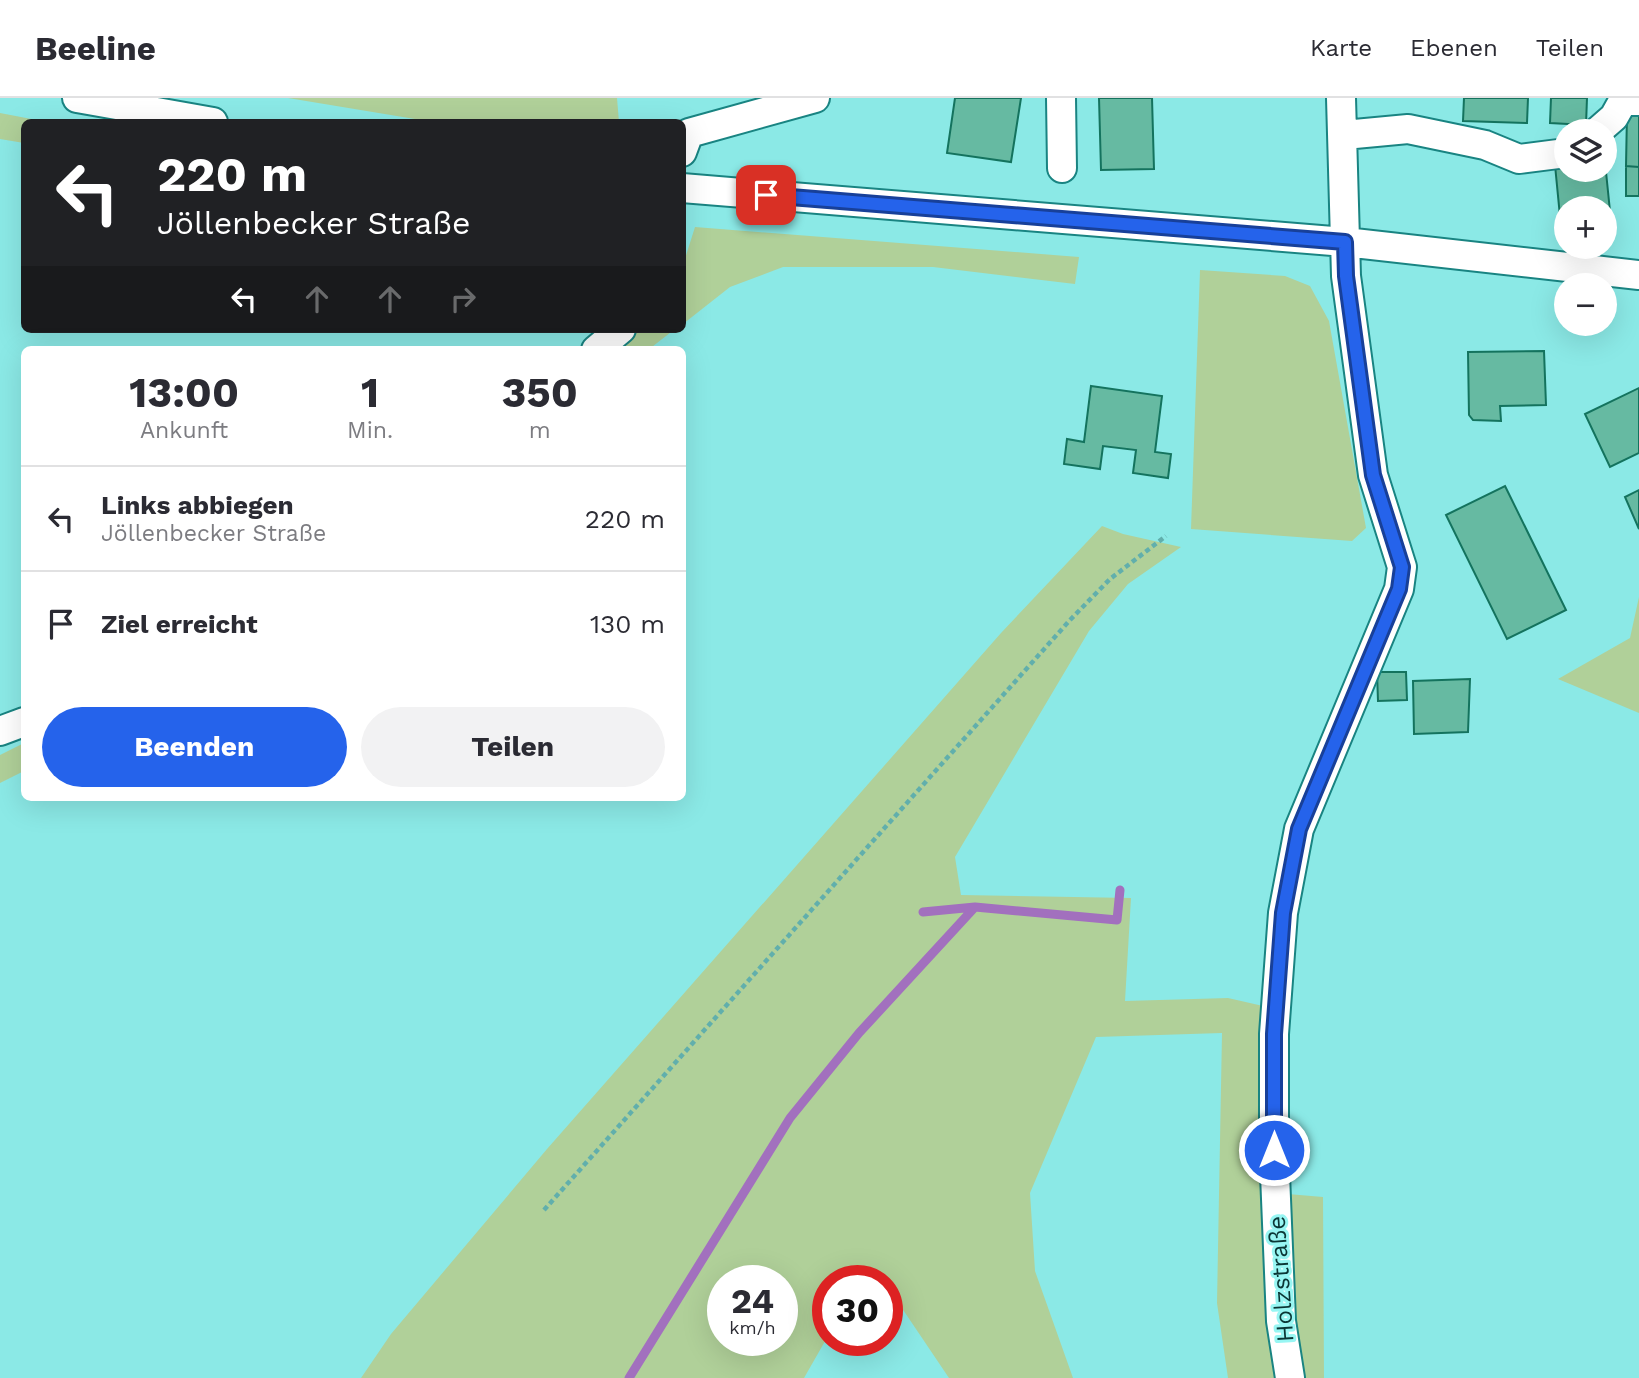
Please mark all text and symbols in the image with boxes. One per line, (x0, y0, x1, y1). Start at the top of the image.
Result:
text: Beeline (35, 29, 156, 68)
text: Karte (1310, 34, 1372, 62)
text: Ebenen (1410, 34, 1498, 62)
text: Teilen (1536, 34, 1604, 62)
map controls (1554, 119, 1617, 336)
button: layers (1554, 119, 1617, 182)
text: 220 m (157, 145, 307, 203)
icon: left (42, 147, 133, 238)
pin (736, 165, 796, 225)
icon: arrive (747, 176, 785, 214)
button: + (1554, 196, 1617, 259)
text: Jöllenbecker Straße (157, 204, 470, 242)
button: − (1554, 273, 1617, 336)
icon: left (225, 280, 263, 318)
icon: ahead (298, 280, 336, 318)
icon: ahead (371, 280, 409, 318)
icon: right (444, 280, 482, 318)
text: 13:00 (129, 368, 239, 417)
text: 1 (361, 368, 379, 417)
text: 350 (501, 368, 578, 417)
text: Ankunft (140, 417, 228, 444)
text: Min. (347, 417, 393, 444)
text: m (529, 417, 551, 444)
text: Links abbiegen (101, 490, 294, 520)
icon: left (42, 500, 80, 538)
text: 220 m (585, 504, 665, 534)
text: Jöllenbecker Straße (101, 520, 326, 547)
icon: arrive (42, 605, 80, 643)
text: Ziel erreicht (101, 609, 258, 639)
text: 130 m (590, 609, 665, 639)
button: Beenden (42, 707, 347, 787)
button: Teilen (361, 707, 665, 787)
position arrow (1237, 1113, 1311, 1187)
street label: Holzstraße (1263, 1215, 1299, 1343)
speed limit sign: 30 (812, 1265, 903, 1356)
text: 24 (731, 1280, 774, 1322)
text: km/h (729, 1317, 776, 1338)

